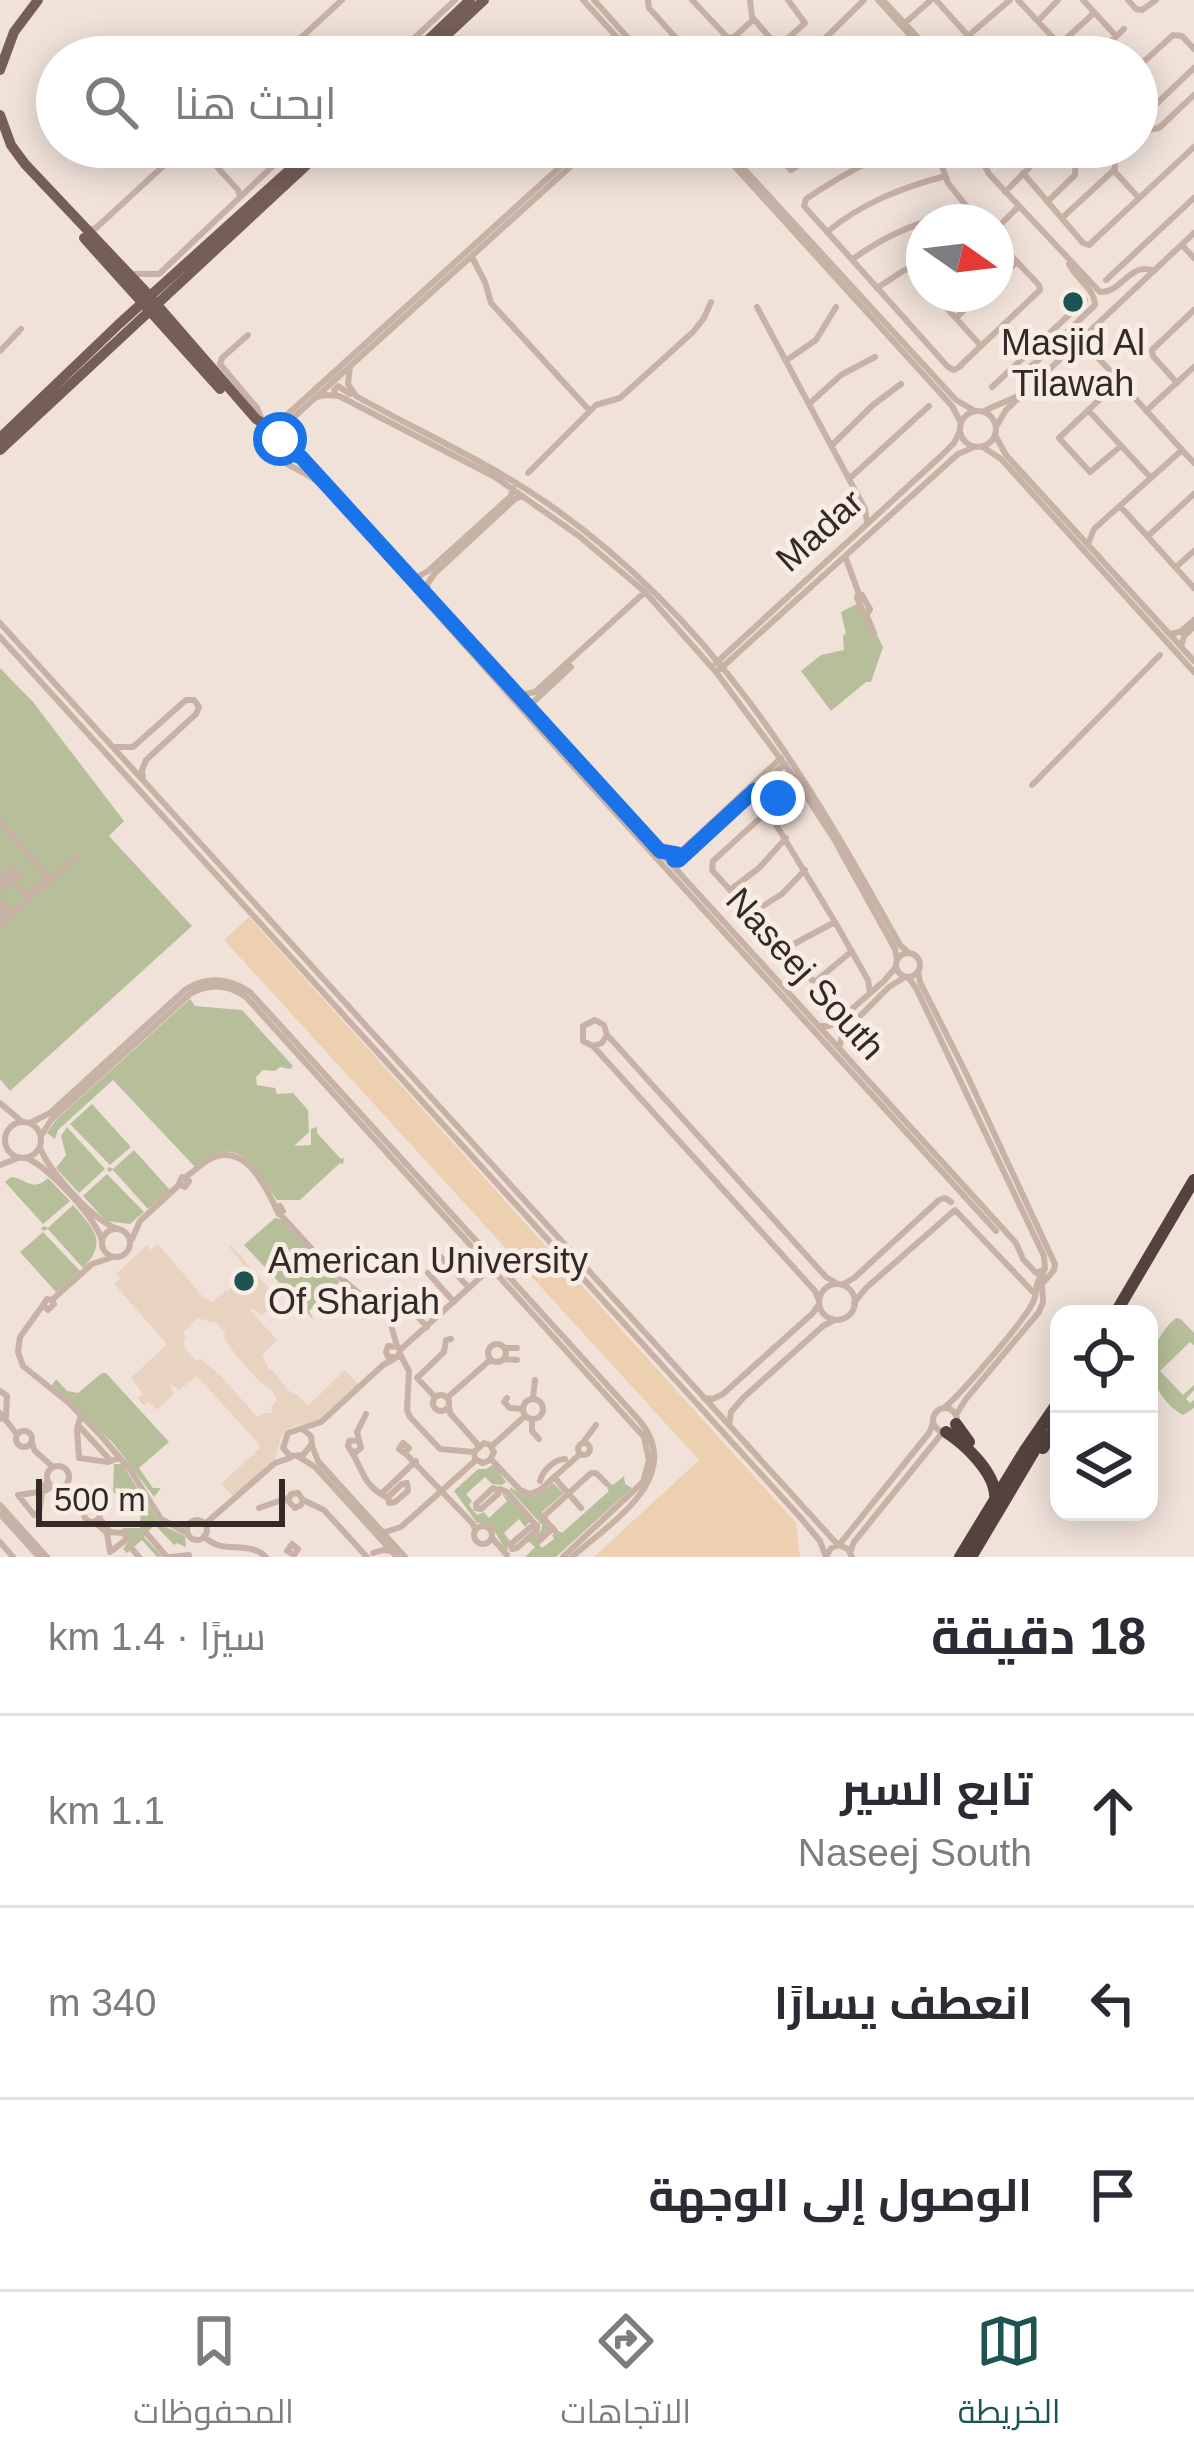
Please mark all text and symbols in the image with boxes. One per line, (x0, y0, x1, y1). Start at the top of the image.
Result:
search box (36, 36, 1158, 168)
icon: search (78, 69, 144, 135)
text: ابحث هنا (174, 78, 337, 129)
north arrow (906, 204, 1014, 312)
marker: Masjid Al Tilawah (1060, 289, 1086, 315)
place label: Masjid Al Tilawah (1001, 322, 1145, 404)
route start (253, 412, 307, 466)
street label: Madar (768, 481, 871, 580)
route end (751, 771, 805, 825)
street label: Naseej South (718, 879, 893, 1067)
place label: American University Of Sharjah (268, 1240, 588, 1322)
marker: American University Of Sharjah (231, 1268, 257, 1294)
map controls (1050, 1305, 1158, 1521)
button: locate (1050, 1305, 1158, 1413)
button: layers (1050, 1413, 1158, 1521)
scale bar (36, 1473, 285, 1526)
text: 500 m (54, 1481, 146, 1518)
text: 18 دقيقة (931, 1608, 1146, 1665)
text: سيرًا · 1.4 km (48, 1615, 266, 1658)
text: تابع السير (841, 1764, 1032, 1815)
icon: ahead (1080, 1778, 1146, 1844)
text: 1.1 km (48, 1789, 165, 1832)
text: Naseej South (798, 1831, 1032, 1874)
icon: left (1080, 1970, 1146, 2036)
text: انعطف يسارًا (774, 1978, 1032, 2029)
text: 340 m (48, 1981, 156, 2024)
icon: arrive (1080, 2162, 1146, 2228)
text: الوصول إلى الوجهة (648, 2170, 1032, 2221)
tab: المحفوظات (133, 2308, 294, 2442)
tab: الاتجاهات (561, 2308, 691, 2442)
tab: الخريطة (958, 2308, 1061, 2442)

